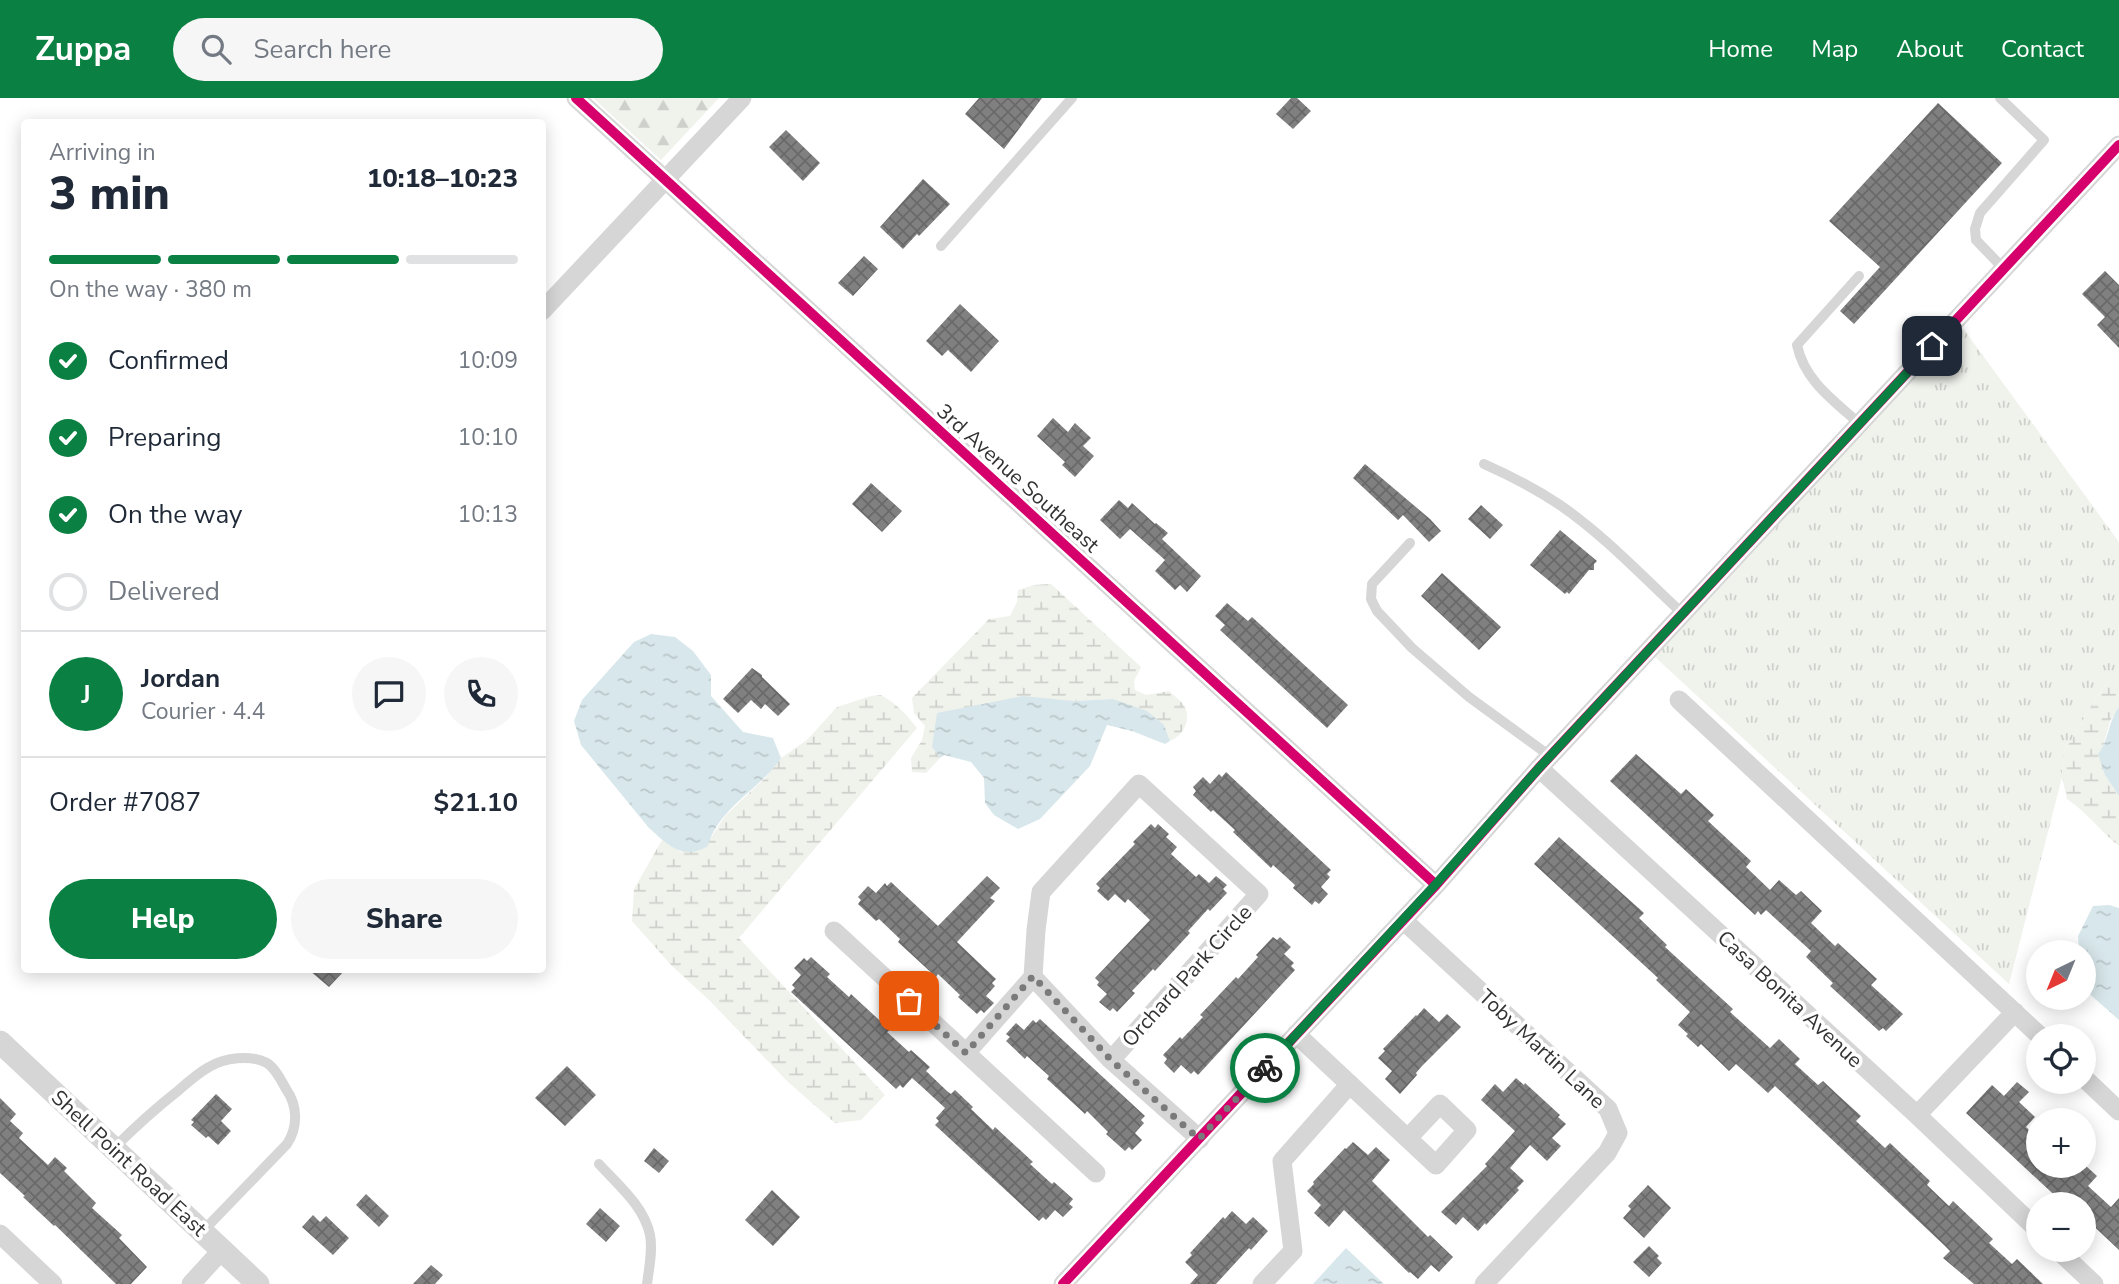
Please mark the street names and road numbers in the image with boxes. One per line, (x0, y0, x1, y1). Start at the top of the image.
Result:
street label: 3rd Avenue Southeast (931, 397, 1106, 559)
street label: Orchard Park Circle (1116, 899, 1258, 1053)
street label: Casa Bonita Avenue (1711, 924, 1869, 1074)
street label: Toby Martin Lane (1473, 983, 1611, 1115)
street label: Shell Point Road East (45, 1084, 213, 1243)

